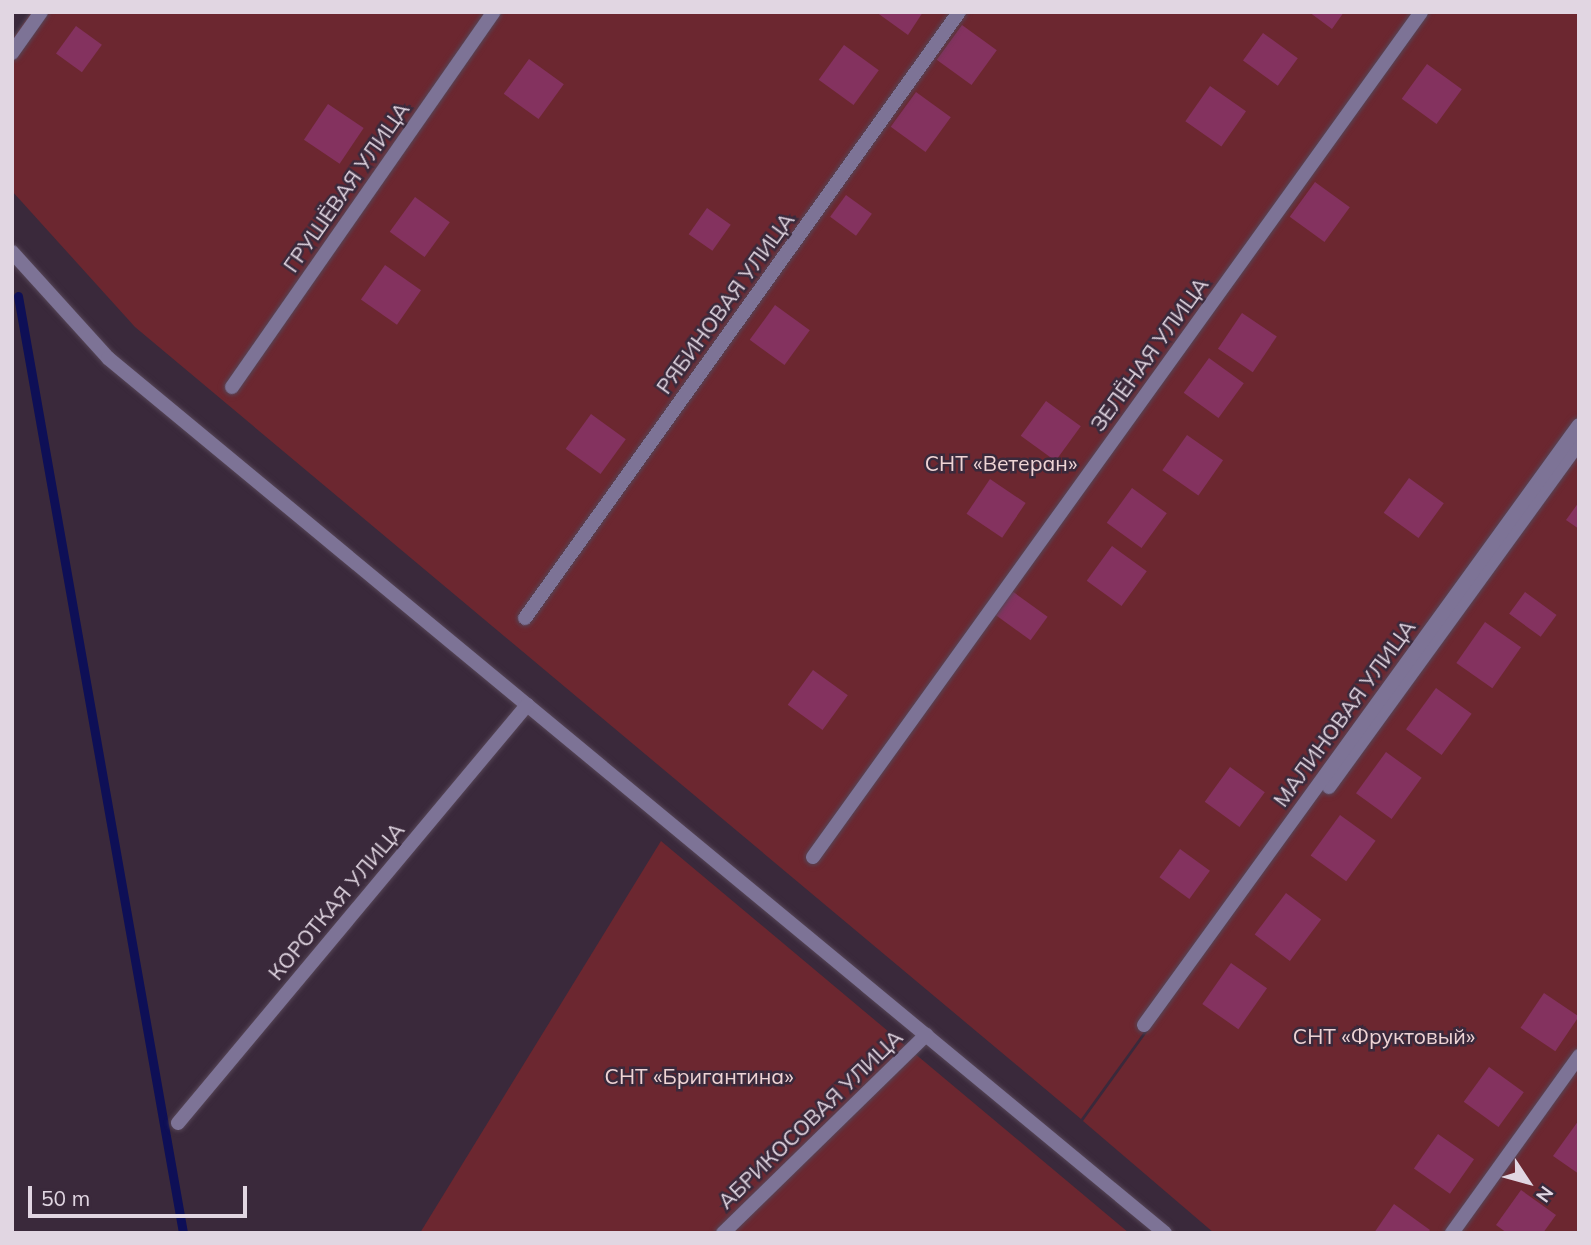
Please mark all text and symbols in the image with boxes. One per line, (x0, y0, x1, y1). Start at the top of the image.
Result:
street label: ГРУШЁВАЯ УЛИЦА (278, 97, 414, 277)
street label: РЯБИНОВАЯ УЛИЦА (651, 208, 799, 398)
street label: ЗЕЛЁНАЯ УЛИЦА (1085, 272, 1213, 436)
park label: СНТ «Ветеран» (925, 450, 1077, 476)
street label: МАЛИНОВАЯ УЛИЦА (1268, 615, 1420, 811)
street label: КОРОТКАЯ УЛИЦА (263, 817, 409, 985)
park label: СНТ «Фруктовый» (1293, 1023, 1475, 1049)
street label: АБРИКОСОВАЯ УЛИЦА (713, 1024, 907, 1214)
park label: СНТ «Бригантина» (605, 1063, 793, 1089)
north arrow (1493, 1147, 1563, 1217)
scale bar (32, 1172, 250, 1216)
text: N (1531, 1181, 1559, 1207)
text: 50 m (41, 1185, 90, 1211)

